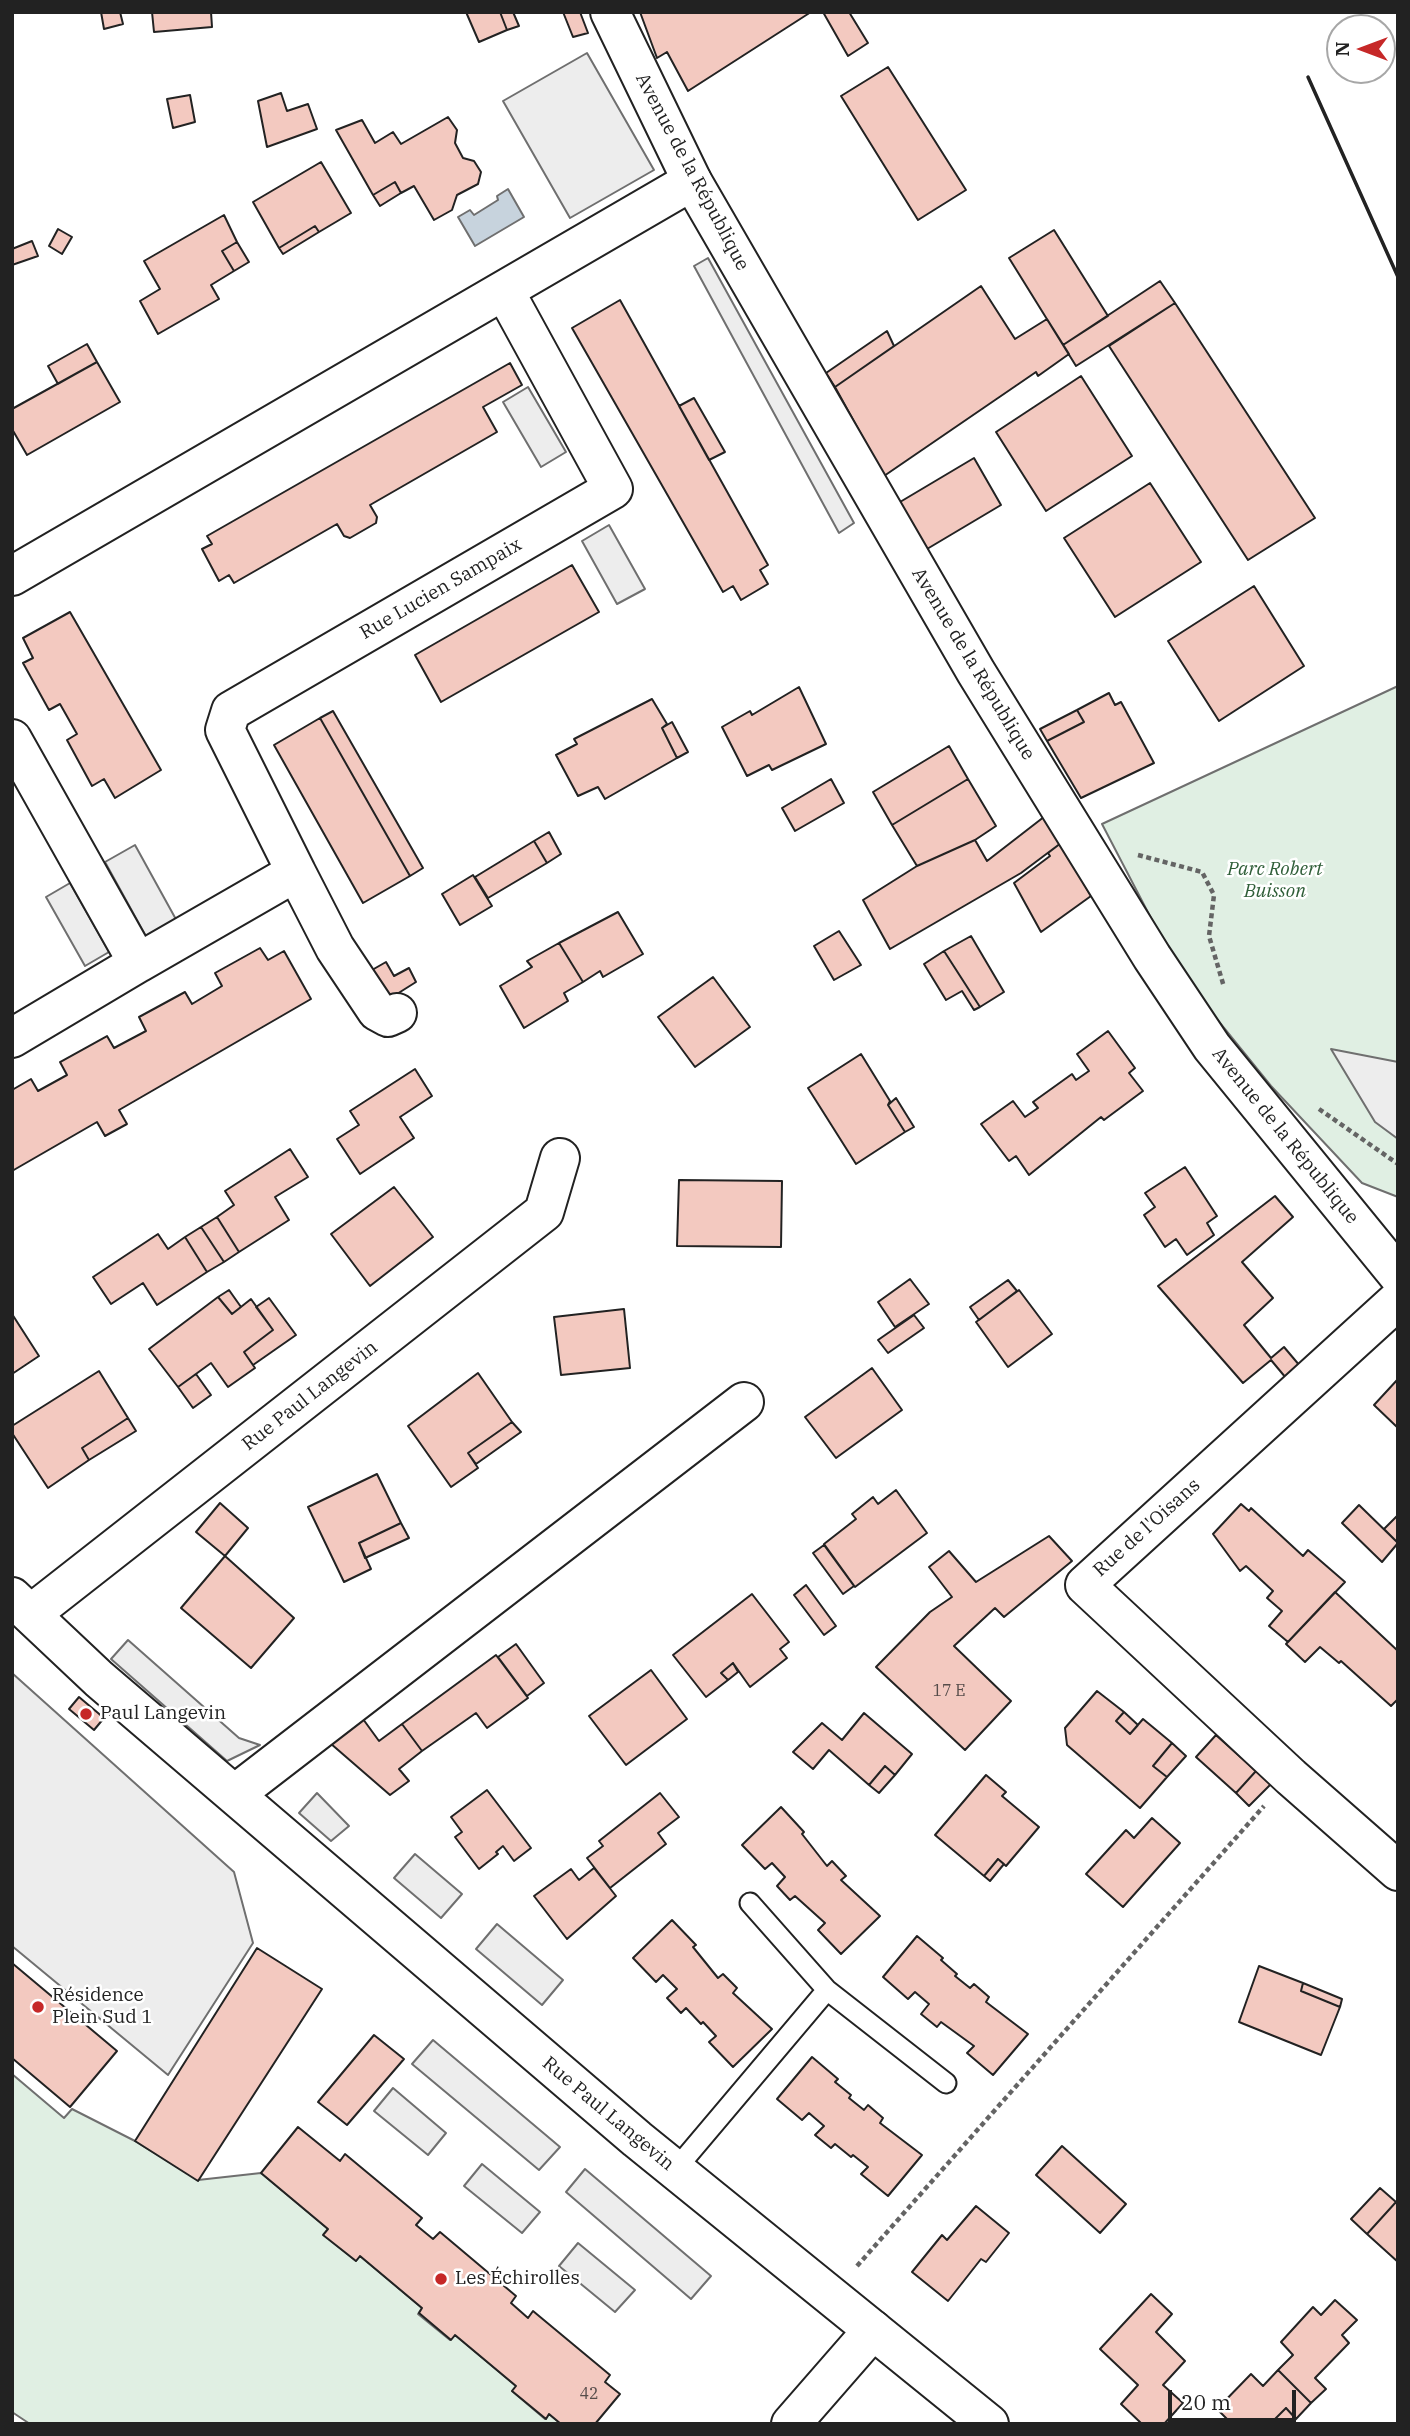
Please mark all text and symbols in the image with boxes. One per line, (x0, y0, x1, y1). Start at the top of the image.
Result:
north arrow (1326, 14, 1396, 84)
text: N (1330, 41, 1354, 57)
street label: Avenue de la République (630, 69, 754, 275)
street label: Rue Lucien Sampaix (356, 533, 526, 645)
street label: Avenue de la République (907, 564, 1039, 764)
park label: Parc Robert Buisson (1227, 859, 1323, 903)
street label: Avenue de la République (1207, 1043, 1363, 1229)
street label: Rue Paul Langevin (238, 1336, 382, 1456)
street label: Rue de l'Oisans (1089, 1474, 1205, 1582)
house number: 17 E (932, 1681, 966, 1701)
place label: Paul Langevin (100, 1703, 226, 1725)
marker: Paul Langevin (78, 1706, 94, 1722)
place label: Résidence Plein Sud 1 (52, 1985, 153, 2029)
marker: Résidence Plein Sud 1 (30, 1999, 46, 2015)
street label: Rue Paul Langevin (537, 2052, 679, 2176)
place label: Les Échirolles (455, 2268, 580, 2290)
marker: Les Échirolles (433, 2271, 449, 2287)
scale bar (1172, 2376, 1300, 2420)
house number: 42 (579, 2384, 599, 2404)
text: 20 m (1181, 2388, 1231, 2416)

